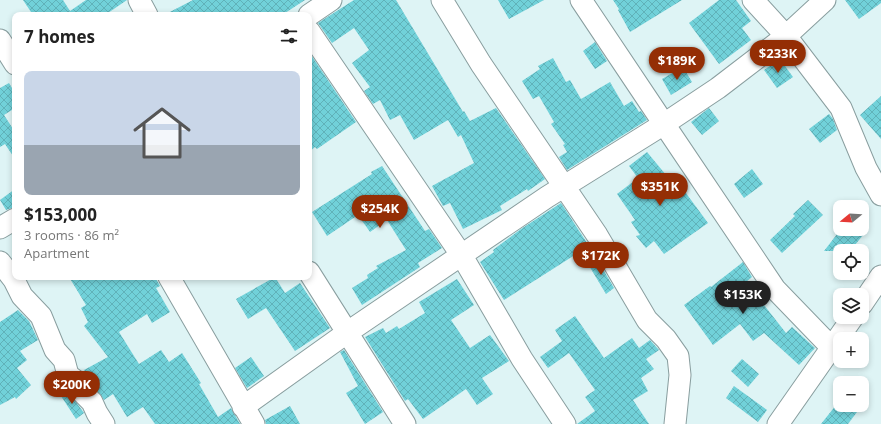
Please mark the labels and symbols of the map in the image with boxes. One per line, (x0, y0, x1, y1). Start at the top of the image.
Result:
pin: $233K (750, 40, 806, 74)
pin: $189K (649, 47, 705, 81)
pin: $351K (632, 173, 688, 207)
pin: $254K (352, 195, 408, 229)
north arrow (833, 200, 869, 236)
pin: $172K (573, 242, 629, 276)
pin: $153K (715, 281, 771, 315)
pin: $200K (44, 371, 100, 405)

